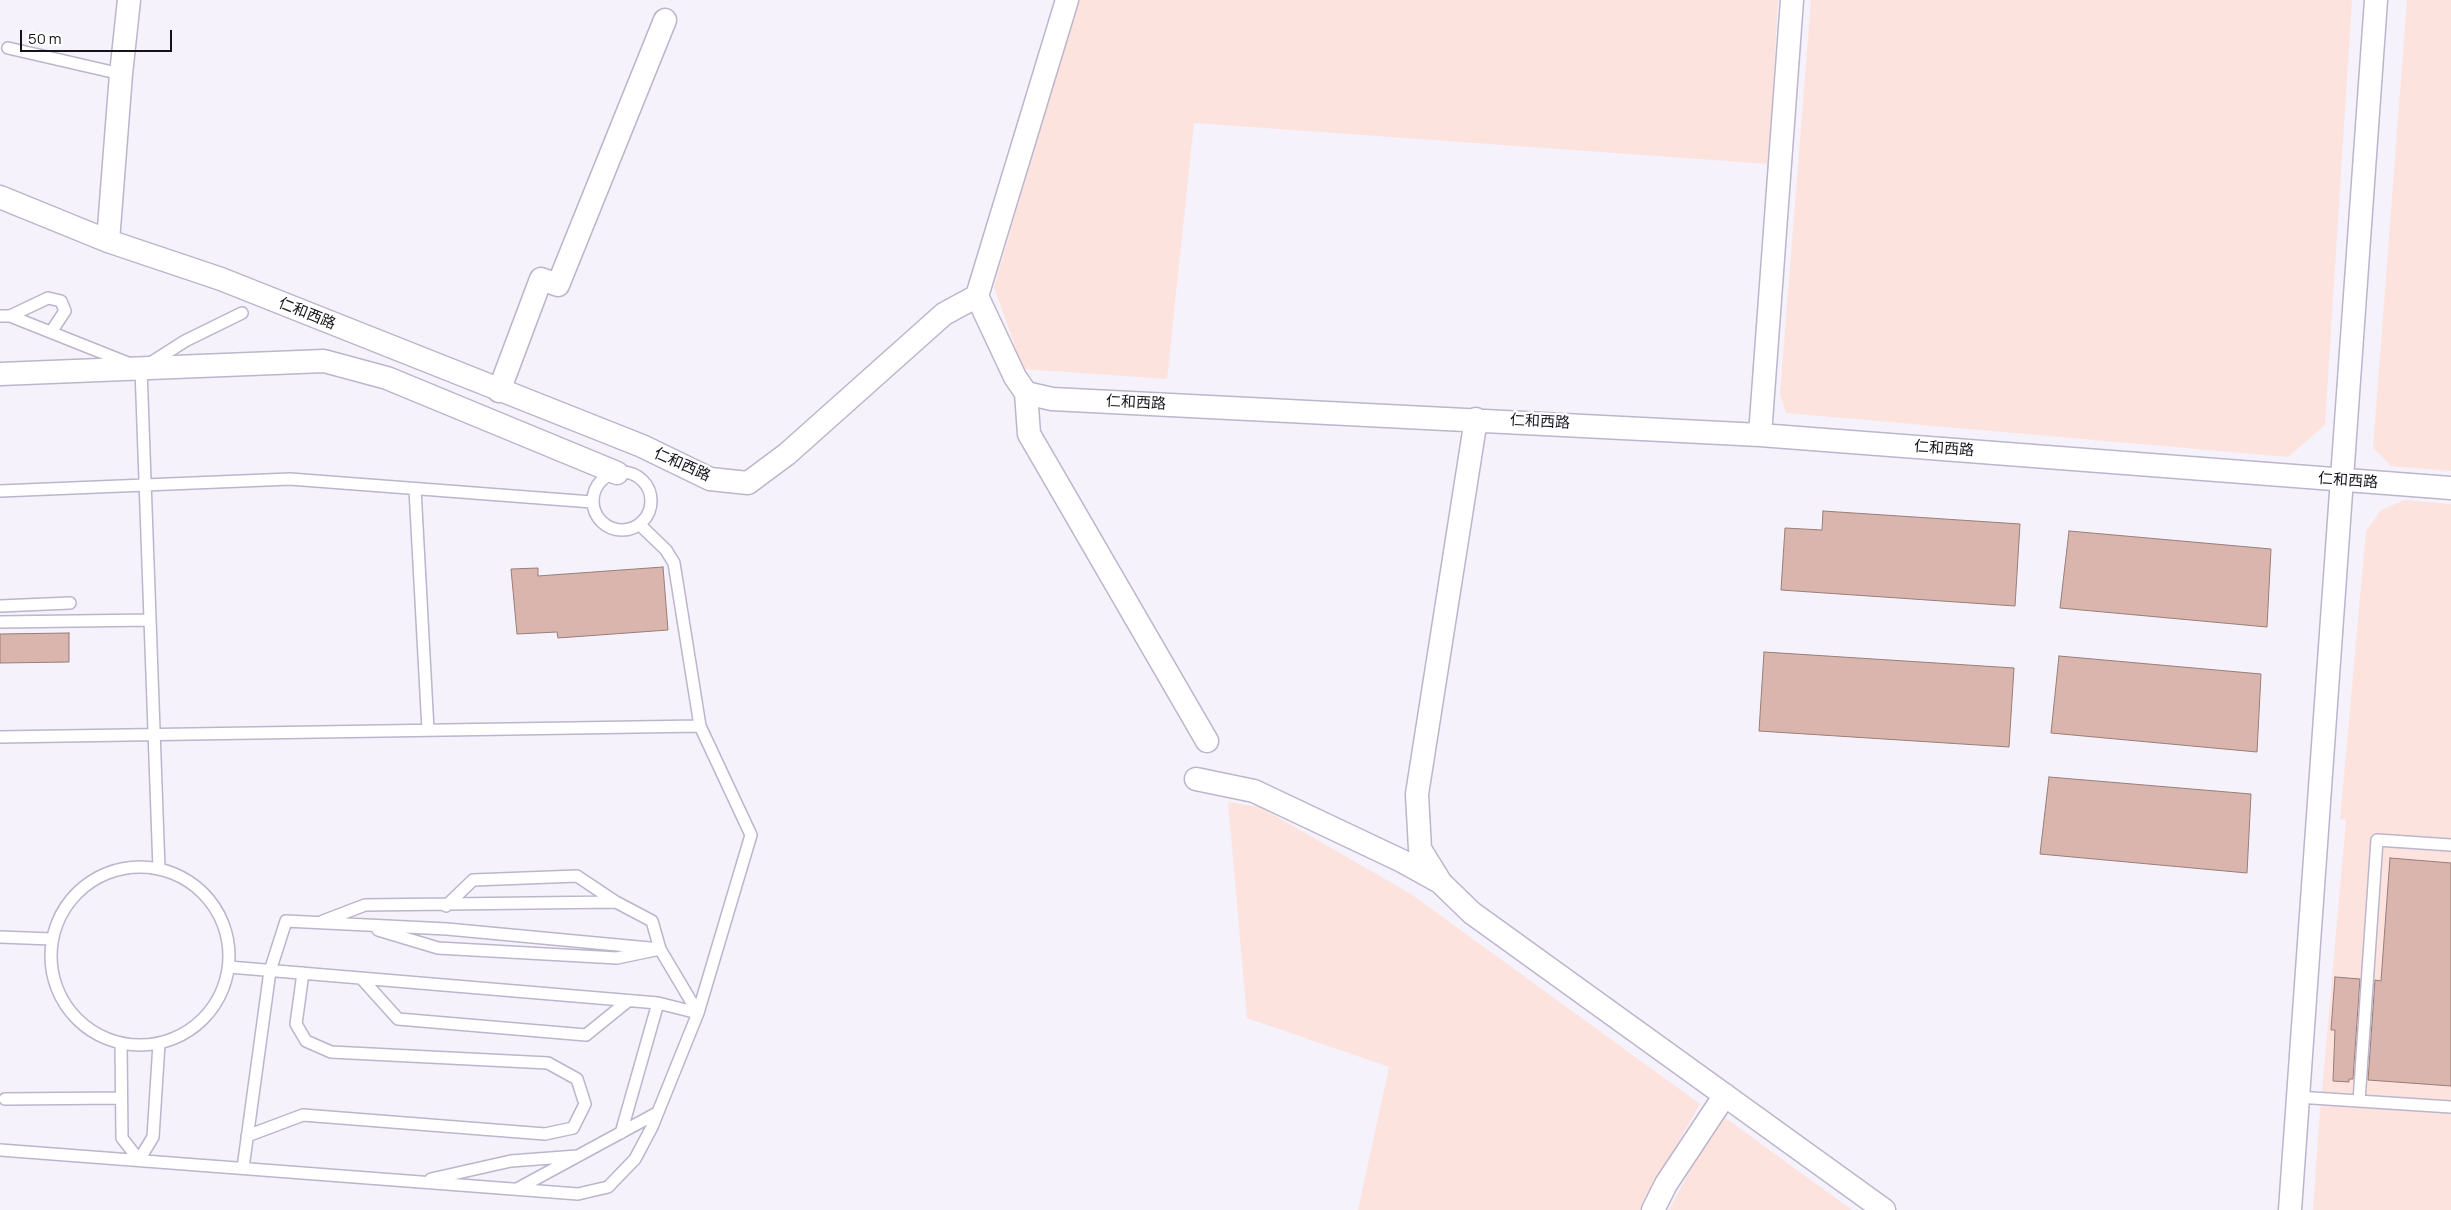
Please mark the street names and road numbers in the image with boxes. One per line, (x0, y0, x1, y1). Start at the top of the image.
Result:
street label: 仁和西路 (276, 294, 338, 334)
street label: 仁和西路 (1106, 392, 1166, 414)
street label: 仁和西路 (1510, 411, 1570, 433)
street label: 仁和西路 (1913, 438, 1975, 460)
street label: 仁和西路 (651, 445, 713, 485)
street label: 仁和西路 (2317, 470, 2379, 492)

